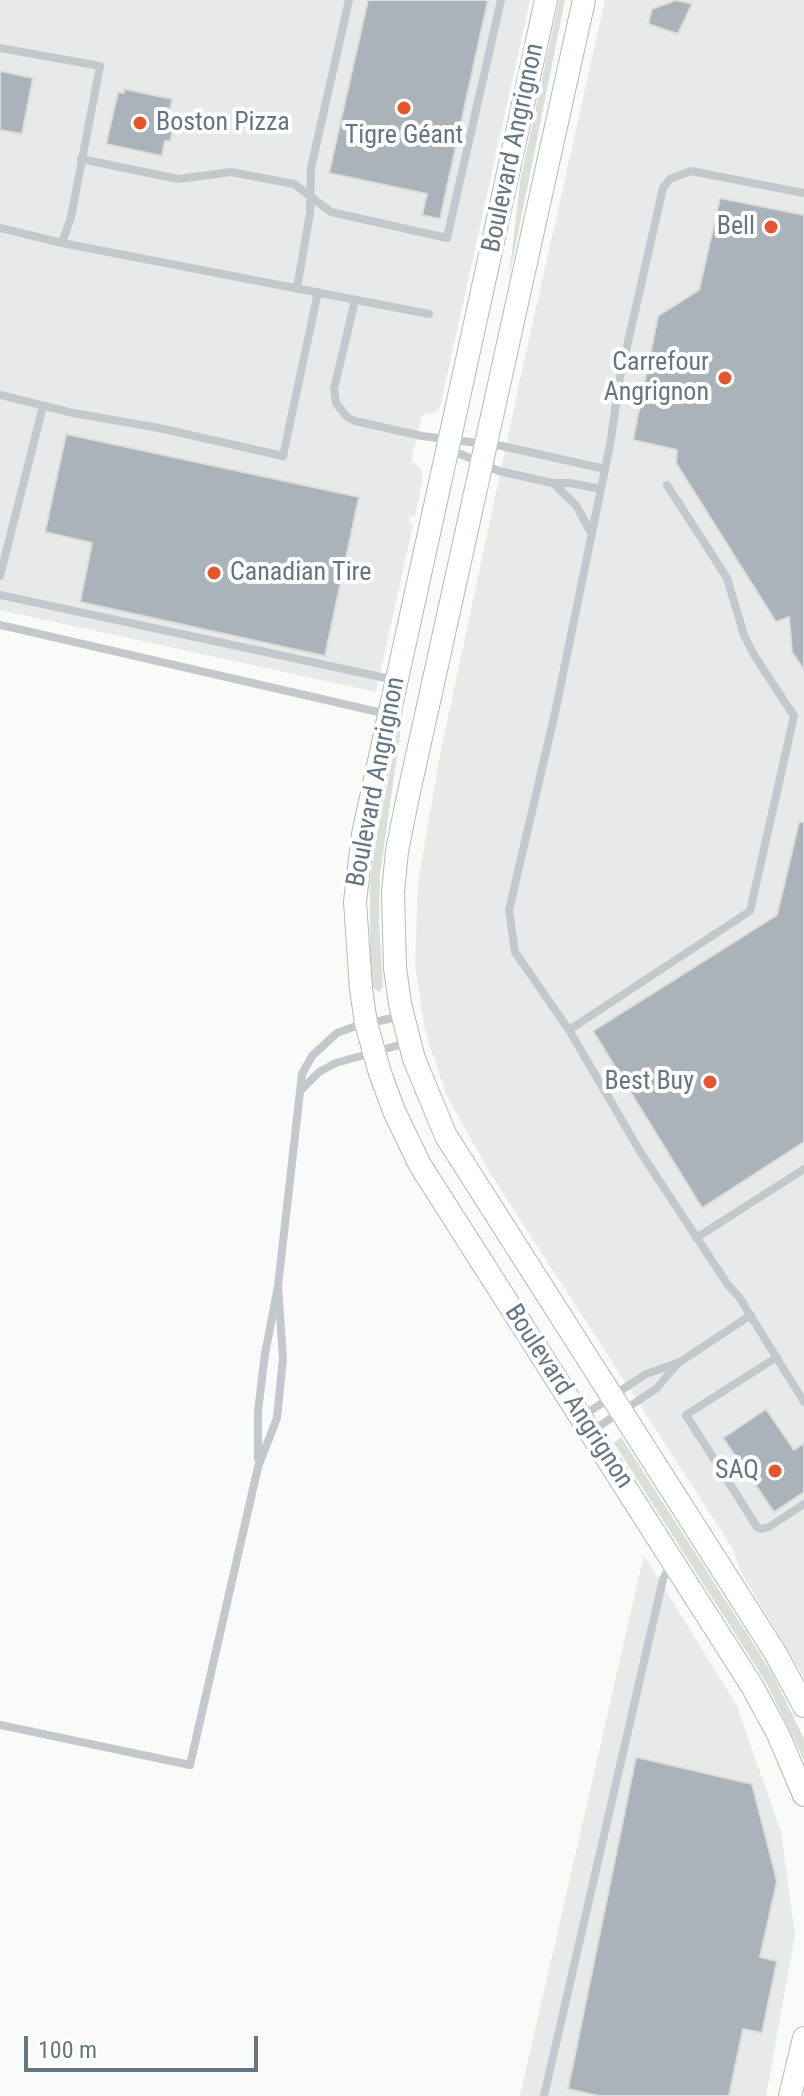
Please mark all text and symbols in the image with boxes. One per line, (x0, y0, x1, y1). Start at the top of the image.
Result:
street label: Boulevard Angrignon (477, 41, 551, 255)
marker: Tigre Géant (395, 99, 413, 117)
place label: Boston Pizza (156, 107, 290, 139)
marker: Boston Pizza (131, 114, 149, 132)
place label: Tigre Géant (345, 120, 463, 152)
place label: Bell (717, 211, 755, 243)
marker: Bell (762, 218, 780, 236)
place label: Carrefour Angrignon (604, 347, 709, 408)
marker: Carrefour Angrignon (716, 369, 734, 387)
place label: Canadian Tire (230, 557, 371, 589)
marker: Canadian Tire (205, 564, 223, 582)
street label: Boulevard Angrignon (341, 674, 413, 890)
place label: Best Buy (605, 1066, 694, 1098)
marker: Best Buy (701, 1073, 719, 1091)
street label: Boulevard Angrignon (497, 1299, 639, 1495)
place label: SAQ (715, 1455, 759, 1487)
marker: SAQ (766, 1462, 784, 1480)
scale bar (28, 2020, 262, 2070)
text: 100 m (38, 2036, 97, 2064)

